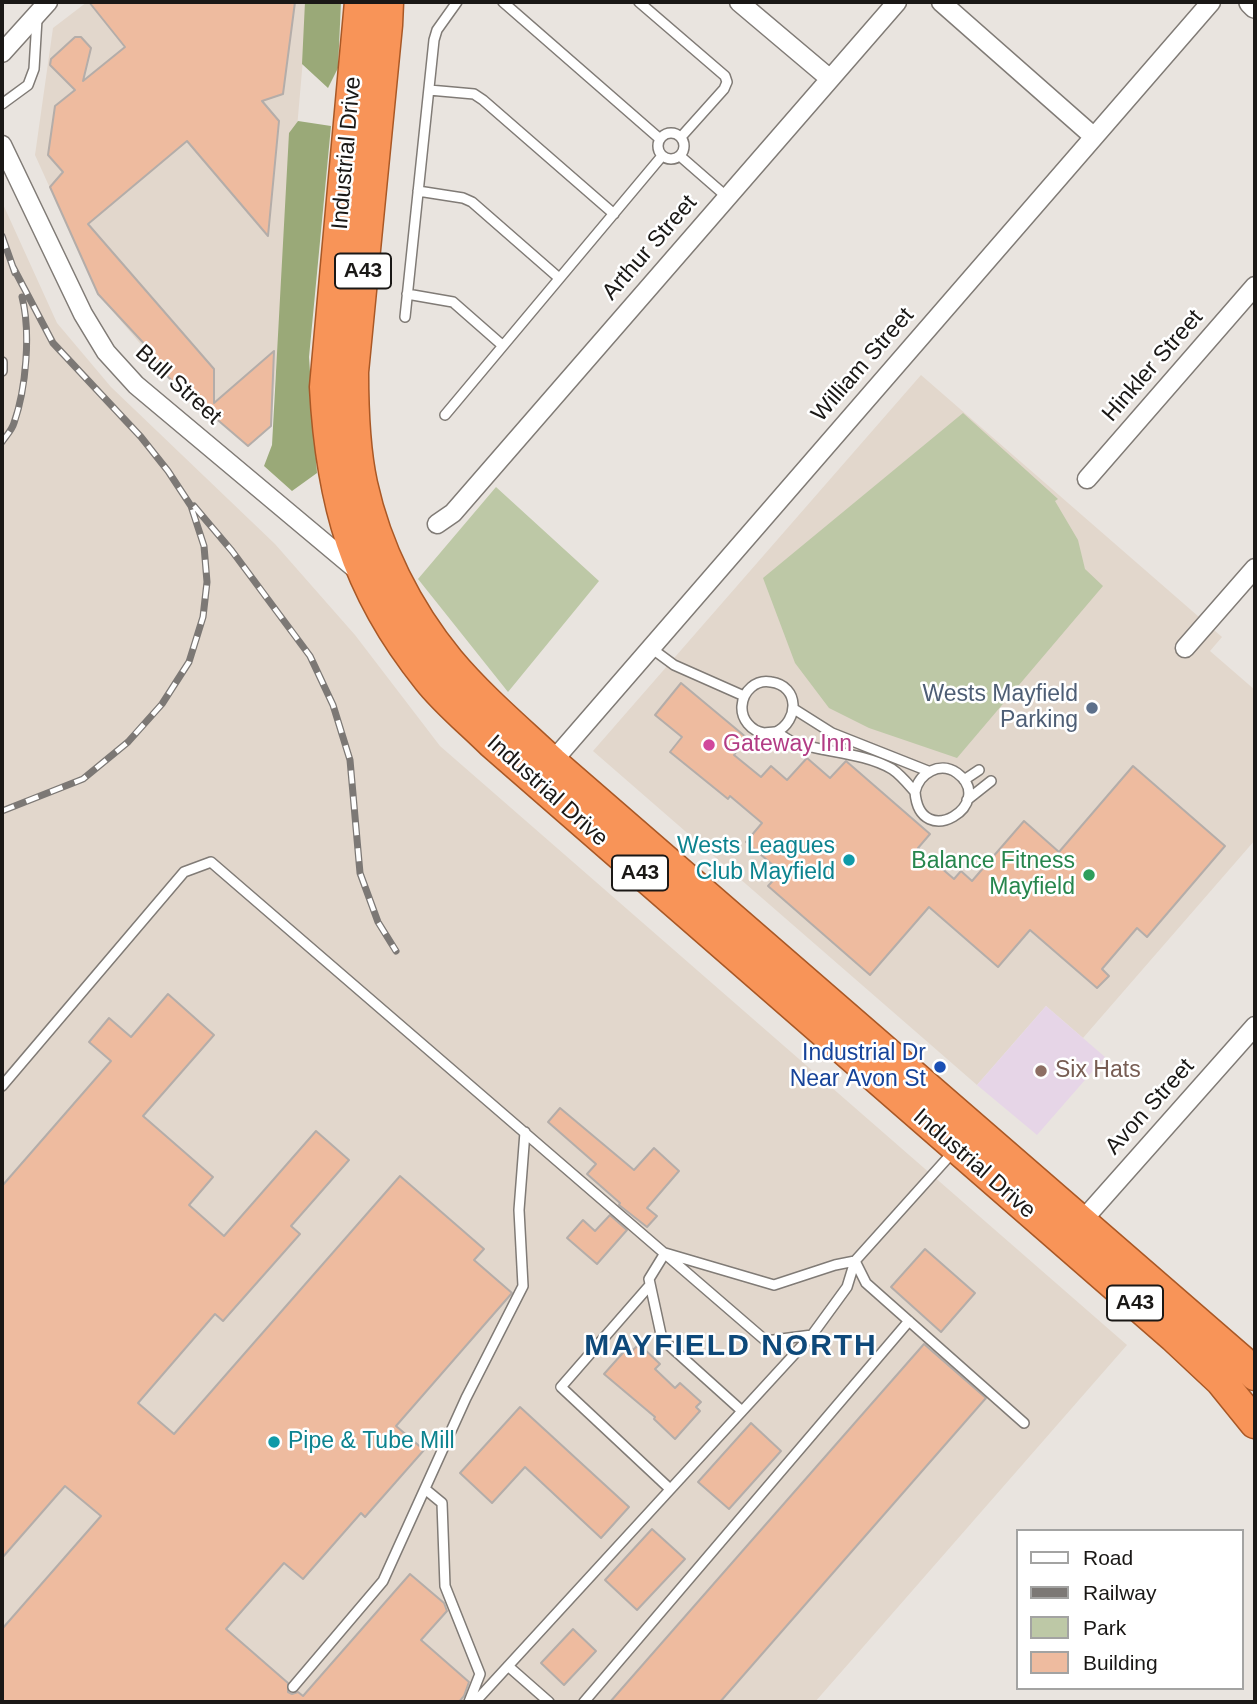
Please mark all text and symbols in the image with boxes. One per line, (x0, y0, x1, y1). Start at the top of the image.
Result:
street label: Industrial Drive (327, 75, 367, 231)
street label: Arthur Street (597, 190, 703, 306)
road number: A43 (335, 254, 391, 288)
street label: William Street (806, 302, 920, 428)
street label: Hinkler Street (1097, 304, 1209, 428)
street label: Bull Street (129, 339, 227, 431)
place label: Wests Mayfield Parking (922, 681, 1078, 735)
marker: Wests Mayfield Parking (1084, 700, 1100, 716)
street label: Industrial Drive (481, 729, 613, 853)
place label: Gateway Inn (723, 731, 852, 759)
marker: Gateway Inn (701, 737, 717, 753)
place label: Wests Leagues Club Mayfield (677, 833, 835, 887)
place label: Balance Fitness Mayfield (911, 848, 1075, 902)
marker: Wests Leagues Club Mayfield (841, 852, 857, 868)
road number: A43 (612, 856, 668, 890)
marker: Balance Fitness Mayfield (1081, 867, 1097, 883)
place label: Industrial Dr Near Avon St (790, 1040, 926, 1094)
street label: Avon Street (1100, 1053, 1200, 1161)
place label: Six Hats (1055, 1057, 1141, 1085)
marker: Industrial Dr Near Avon St (932, 1059, 948, 1075)
marker: Six Hats (1033, 1063, 1049, 1079)
street label: Industrial Drive (907, 1103, 1041, 1225)
road number: A43 (1107, 1286, 1163, 1320)
district label: MAYFIELD NORTH (586, 1329, 876, 1365)
place label: Pipe & Tube Mill (288, 1428, 455, 1456)
marker: Pipe & Tube Mill (266, 1434, 282, 1450)
legend (1016, 1529, 1243, 1690)
text: Road (1083, 1546, 1133, 1569)
text: Railway (1083, 1581, 1157, 1604)
text: Park (1083, 1616, 1126, 1639)
text: Building (1083, 1651, 1158, 1674)

